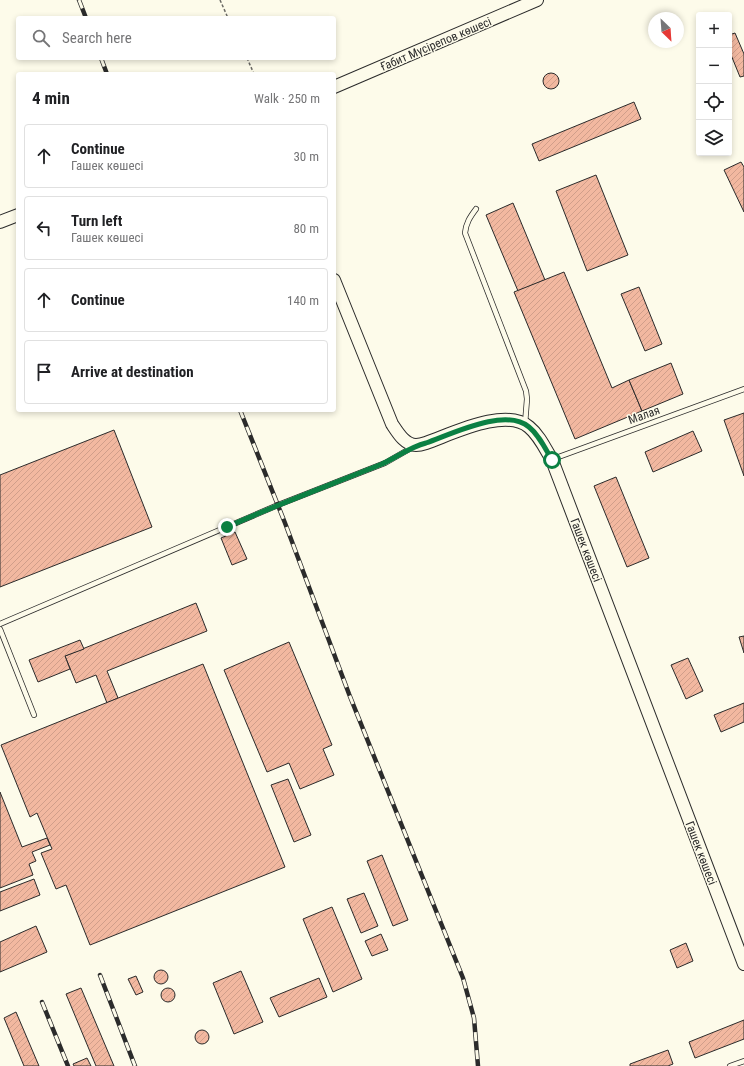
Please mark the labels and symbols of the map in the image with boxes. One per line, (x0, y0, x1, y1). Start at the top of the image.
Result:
north arrow (648, 12, 684, 48)
street label: Ғабит Мүсірепов көшесі (378, 14, 494, 74)
street label: Малая (626, 403, 662, 427)
route start (543, 451, 561, 469)
street label: Гашек көшесі (567, 516, 605, 584)
route end (218, 518, 236, 536)
street label: Гашек көшесі (682, 819, 720, 887)

